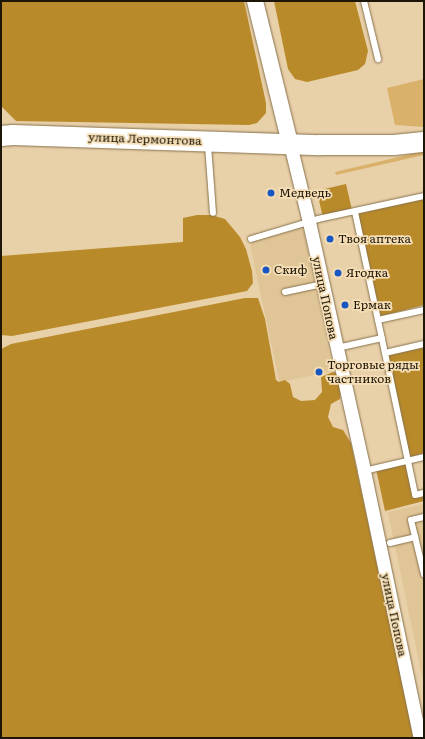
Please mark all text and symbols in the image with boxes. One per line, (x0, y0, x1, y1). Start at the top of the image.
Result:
street label: улица Лермонтова (88, 130, 202, 148)
place label: Медведь (279, 186, 331, 200)
marker: Медведь (266, 188, 276, 198)
place label: Твоя аптека (338, 232, 411, 246)
marker: Твоя аптека (325, 234, 335, 244)
street label: улица Попова (309, 255, 341, 341)
place label: Скиф (274, 263, 307, 277)
marker: Скиф (261, 265, 271, 275)
place label: Ягодка (346, 266, 388, 280)
marker: Ягодка (333, 268, 343, 278)
place label: Ермак (353, 298, 391, 312)
marker: Ермак (340, 300, 350, 310)
place label: Торговые ряды частников (327, 358, 419, 386)
marker: Торговые ряды частников (314, 367, 324, 377)
street label: улица Попова (378, 572, 410, 658)

